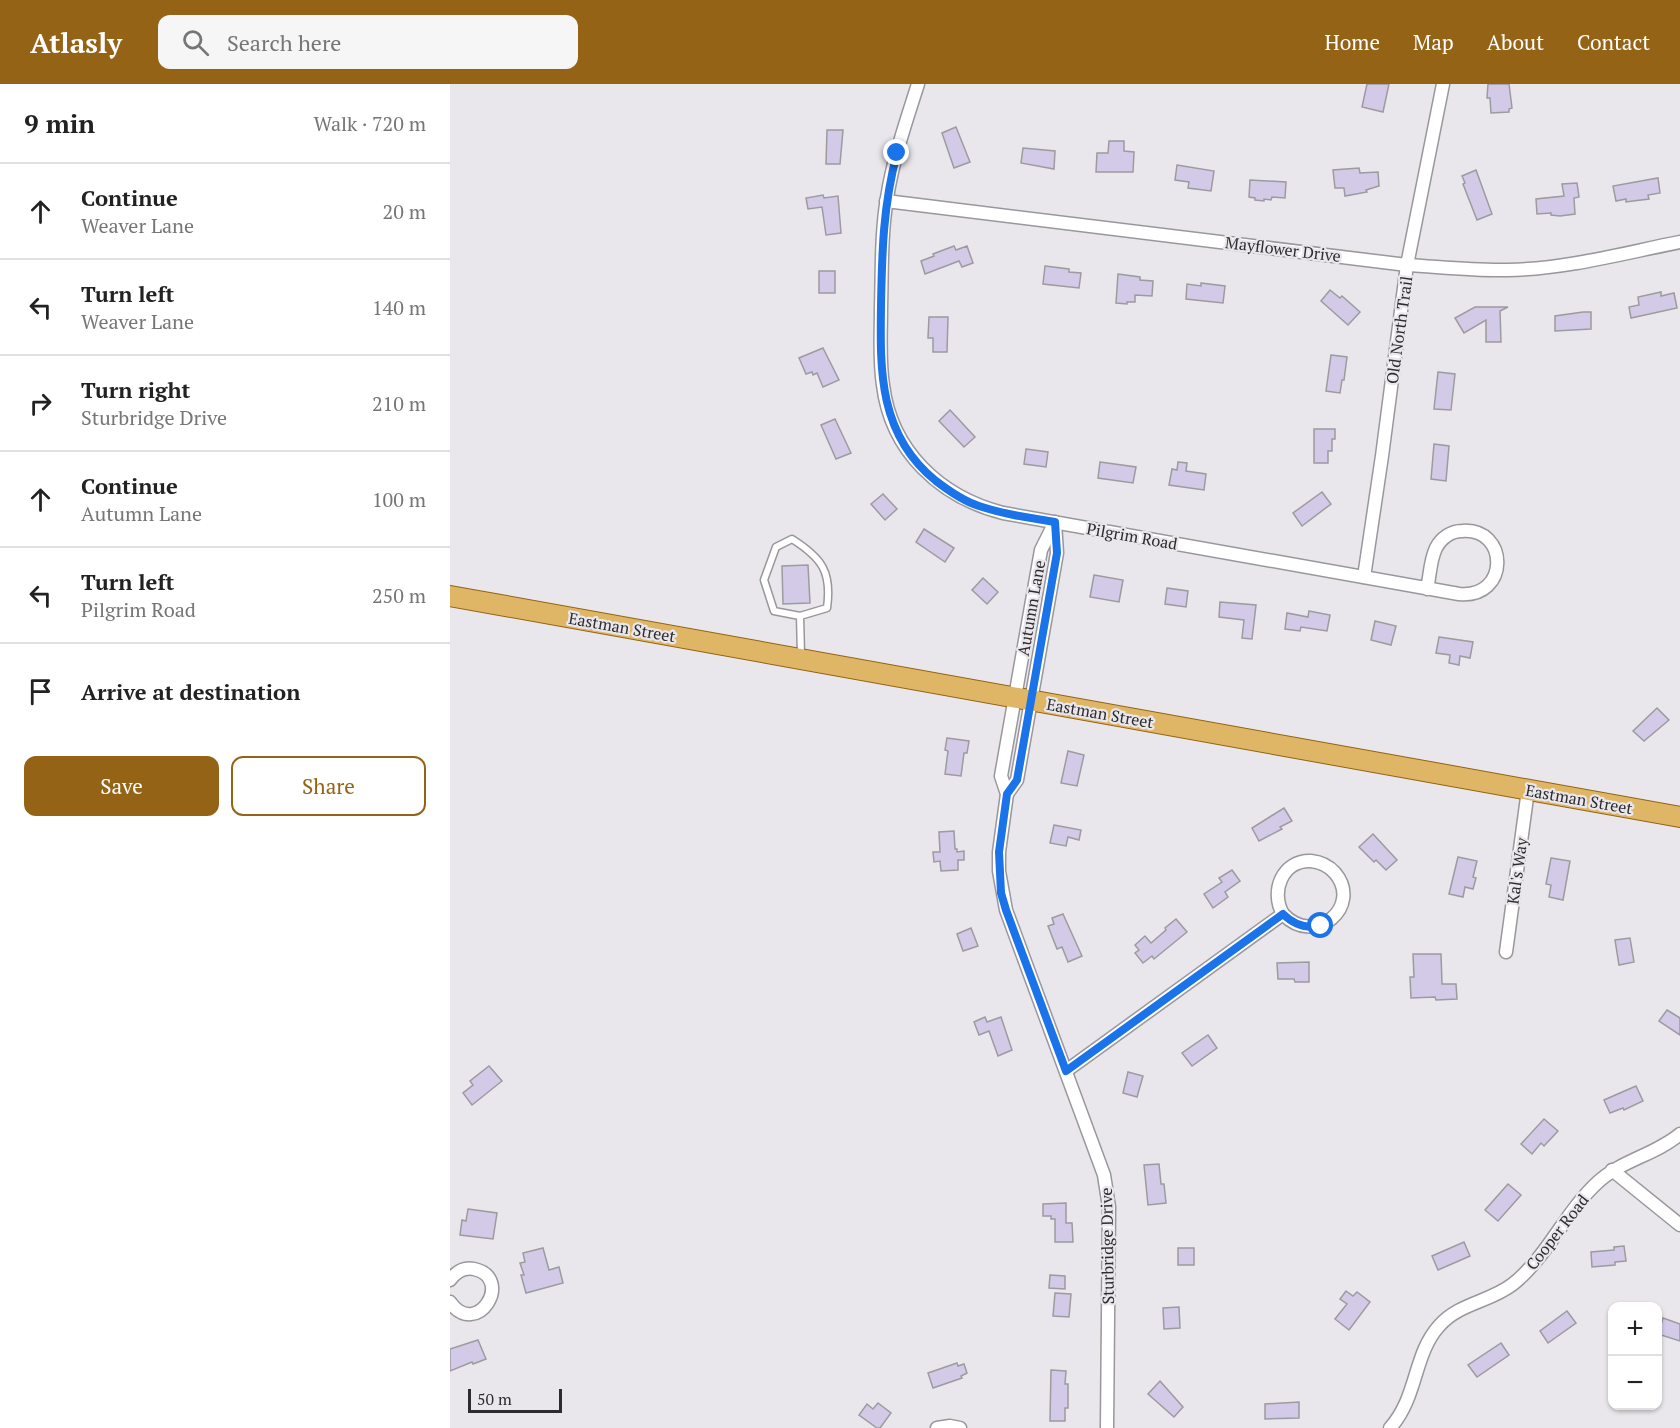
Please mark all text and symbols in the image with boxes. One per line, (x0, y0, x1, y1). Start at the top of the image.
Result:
search box (158, 15, 578, 69)
text: Atlasly (30, 24, 122, 61)
icon: search (179, 26, 212, 59)
text: Search here (227, 28, 341, 57)
text: Home (1324, 28, 1380, 56)
text: Map (1413, 28, 1454, 56)
text: About (1487, 28, 1544, 56)
text: Contact (1577, 28, 1650, 56)
text: 9 min (24, 106, 95, 140)
text: Walk · 720 m (314, 110, 426, 137)
route end (883, 139, 909, 165)
text: Continue (81, 183, 178, 212)
icon: ahead (24, 195, 57, 228)
text: 20 m (383, 198, 426, 225)
text: Weaver Lane (81, 212, 194, 239)
street label: Mayflower Drive (1224, 231, 1342, 267)
street label: Old North Trail (1381, 275, 1417, 385)
text: Turn left (81, 279, 174, 308)
icon: left (24, 291, 57, 324)
text: 140 m (372, 294, 426, 321)
text: Weaver Lane (81, 308, 194, 335)
text: Turn right (81, 375, 190, 404)
icon: right (24, 387, 57, 420)
text: 210 m (372, 390, 426, 417)
text: Sturbridge Drive (81, 404, 227, 431)
text: Continue (81, 471, 178, 500)
icon: ahead (24, 483, 57, 516)
text: 100 m (372, 486, 426, 513)
text: Autumn Lane (81, 500, 202, 527)
street label: Pilgrim Road (1085, 517, 1179, 555)
street label: Autumn Lane (1012, 558, 1050, 658)
text: Turn left (81, 567, 174, 596)
icon: left (24, 579, 57, 612)
text: 250 m (372, 582, 426, 609)
text: Pilgrim Road (81, 596, 196, 623)
street label: Eastman Street (567, 607, 677, 647)
icon: arrive (24, 675, 57, 708)
text: Arrive at destination (81, 677, 300, 706)
street label: Eastman Street (1045, 693, 1155, 733)
button: Save (24, 756, 219, 816)
button: Share (231, 756, 426, 816)
street label: Eastman Street (1524, 779, 1634, 819)
street label: Kal's Way (1501, 835, 1533, 906)
route start (1307, 912, 1333, 938)
street label: Sturbridge Drive (1095, 1187, 1119, 1305)
street label: Cooper Road (1520, 1189, 1594, 1274)
map controls (1608, 1302, 1662, 1410)
button: + (1608, 1302, 1662, 1356)
button: − (1608, 1356, 1662, 1410)
scale bar (468, 1386, 562, 1414)
text: 50 m (477, 1388, 512, 1410)

